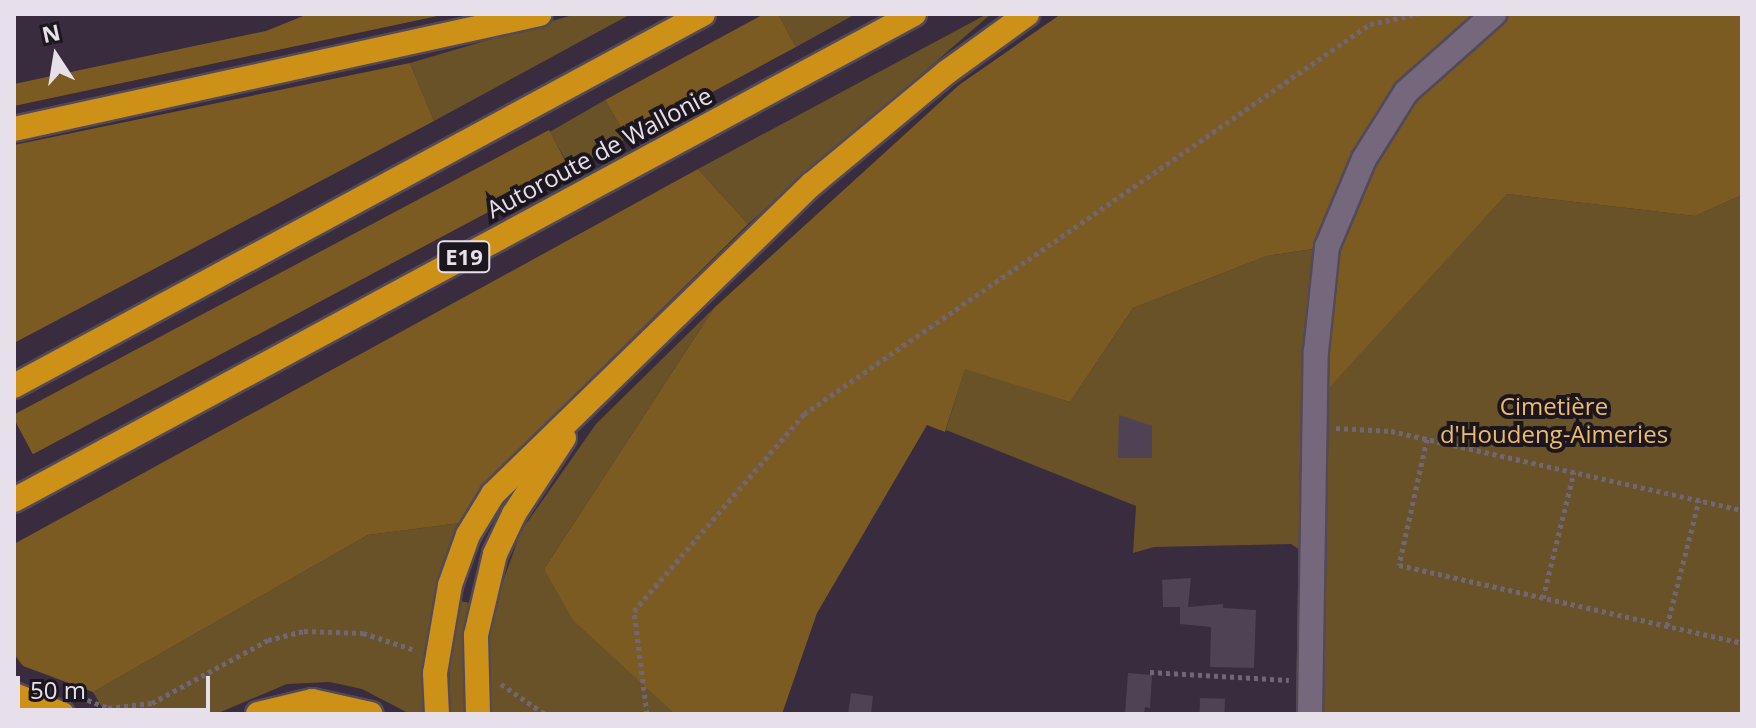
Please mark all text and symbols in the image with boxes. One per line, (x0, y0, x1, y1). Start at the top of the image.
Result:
north arrow (16, 16, 96, 96)
text: N (39, 16, 63, 49)
street label: Autoroute de Wallonie (482, 80, 716, 224)
road number: E19 (436, 239, 492, 275)
park label: Cimetière d'Houdeng-Aimeries (1440, 392, 1668, 448)
scale bar (20, 660, 214, 710)
text: 50 m (30, 673, 86, 706)

